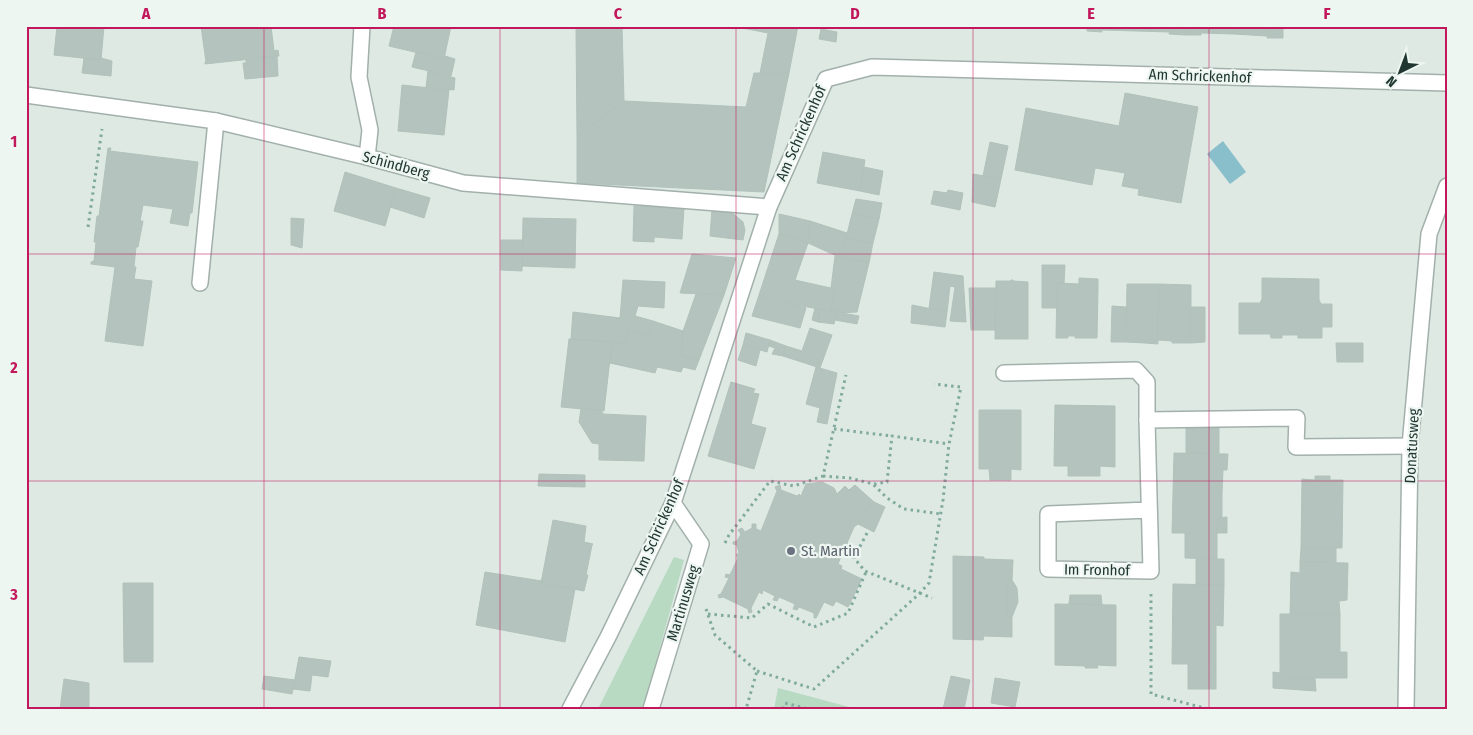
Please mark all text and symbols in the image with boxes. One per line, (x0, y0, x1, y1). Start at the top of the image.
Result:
text: A (141, 4, 151, 23)
text: B (378, 4, 387, 23)
text: C (614, 4, 623, 23)
text: D (850, 4, 860, 23)
text: E (1087, 4, 1095, 23)
text: F (1323, 4, 1331, 23)
north arrow (1376, 48, 1426, 98)
street label: Am Schrickenhof (1148, 65, 1253, 87)
text: N (1383, 72, 1400, 90)
street label: Am Schrickenhof (772, 81, 831, 184)
text: 1 (11, 132, 17, 151)
street label: Schindberg (360, 147, 432, 183)
text: 2 (9, 358, 18, 377)
street label: Donatusweg (1401, 408, 1423, 484)
street label: Am Schrickenhof (630, 475, 689, 578)
place label: St. Martin (801, 542, 860, 560)
marker: St. Martin (785, 545, 797, 557)
street label: Im Fronhof (1064, 560, 1132, 580)
street label: Martinusweg (663, 563, 703, 643)
text: 3 (9, 585, 18, 604)

